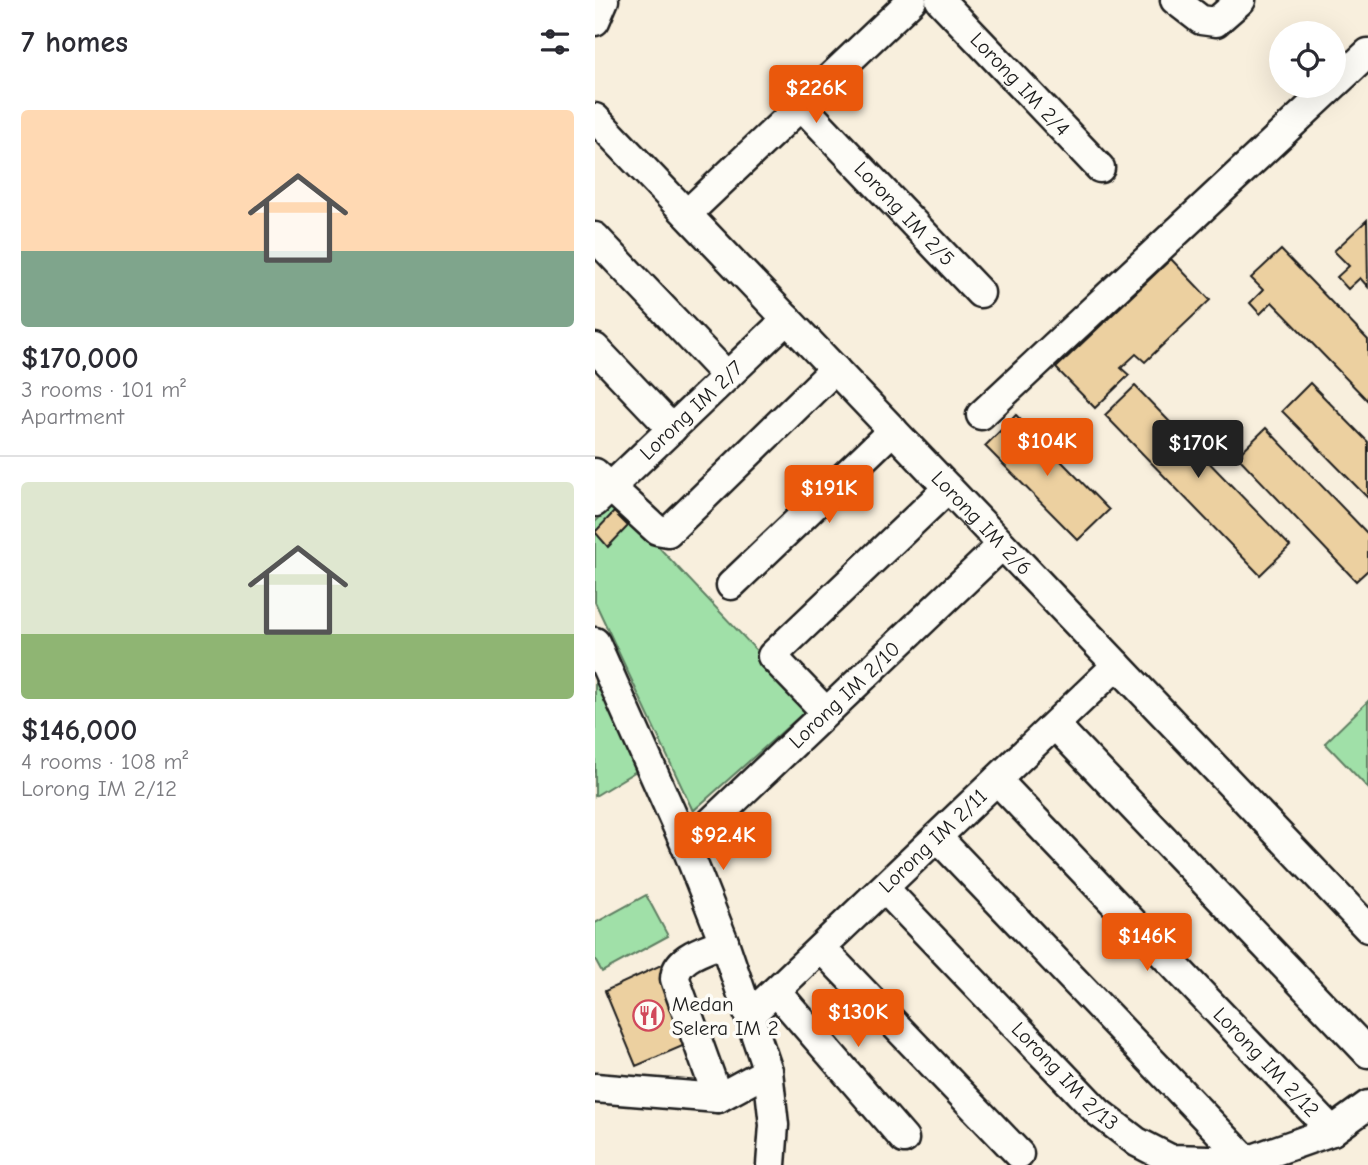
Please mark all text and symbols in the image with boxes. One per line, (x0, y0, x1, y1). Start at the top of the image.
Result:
map controls (1269, 21, 1346, 98)
button: locate (1269, 21, 1346, 98)
icon: filters (536, 23, 574, 61)
text: 7 homes (21, 25, 128, 60)
street label: Lorong IM 2/4 (965, 27, 1075, 141)
pin: $226K (767, 66, 865, 125)
text: $226K (785, 74, 847, 101)
icon: home (235, 155, 361, 281)
street label: Lorong IM 2/5 (849, 157, 960, 271)
text: $170,000 (21, 341, 139, 376)
street label: Lorong IM 2/7 (635, 356, 748, 465)
text: 3 rooms · 101 m² (21, 376, 186, 403)
text: Apartment (21, 403, 124, 430)
pin: $104K (998, 419, 1096, 478)
pin: $170K (1149, 420, 1247, 480)
text: $104K (1017, 427, 1077, 454)
text: $170K (1168, 429, 1228, 456)
pin: $191K (780, 466, 878, 525)
street label: Lorong IM 2/6 (926, 466, 1037, 580)
text: $191K (801, 474, 857, 501)
icon: home (235, 527, 361, 653)
street label: Lorong IM 2/10 (784, 637, 905, 753)
text: $146,000 (21, 713, 138, 748)
text: 4 rooms · 108 m² (21, 748, 188, 775)
text: Lorong IM 2/12 (21, 775, 177, 802)
street label: Lorong IM 2/11 (874, 784, 992, 898)
pin: $92.4K (666, 812, 780, 872)
text: $92.4K (690, 821, 756, 848)
pin: $146K (1098, 914, 1196, 973)
text: $146K (1118, 922, 1176, 949)
pin: $130K (809, 990, 907, 1049)
place label: Medan Selera IM 2 (672, 992, 779, 1040)
text: $130K (828, 998, 888, 1025)
restaurant icon: Medan Selera IM 2 (632, 999, 666, 1033)
street label: Lorong IM 2/12 (1208, 1002, 1324, 1122)
street label: Lorong IM 2/13 (1007, 1017, 1123, 1135)

